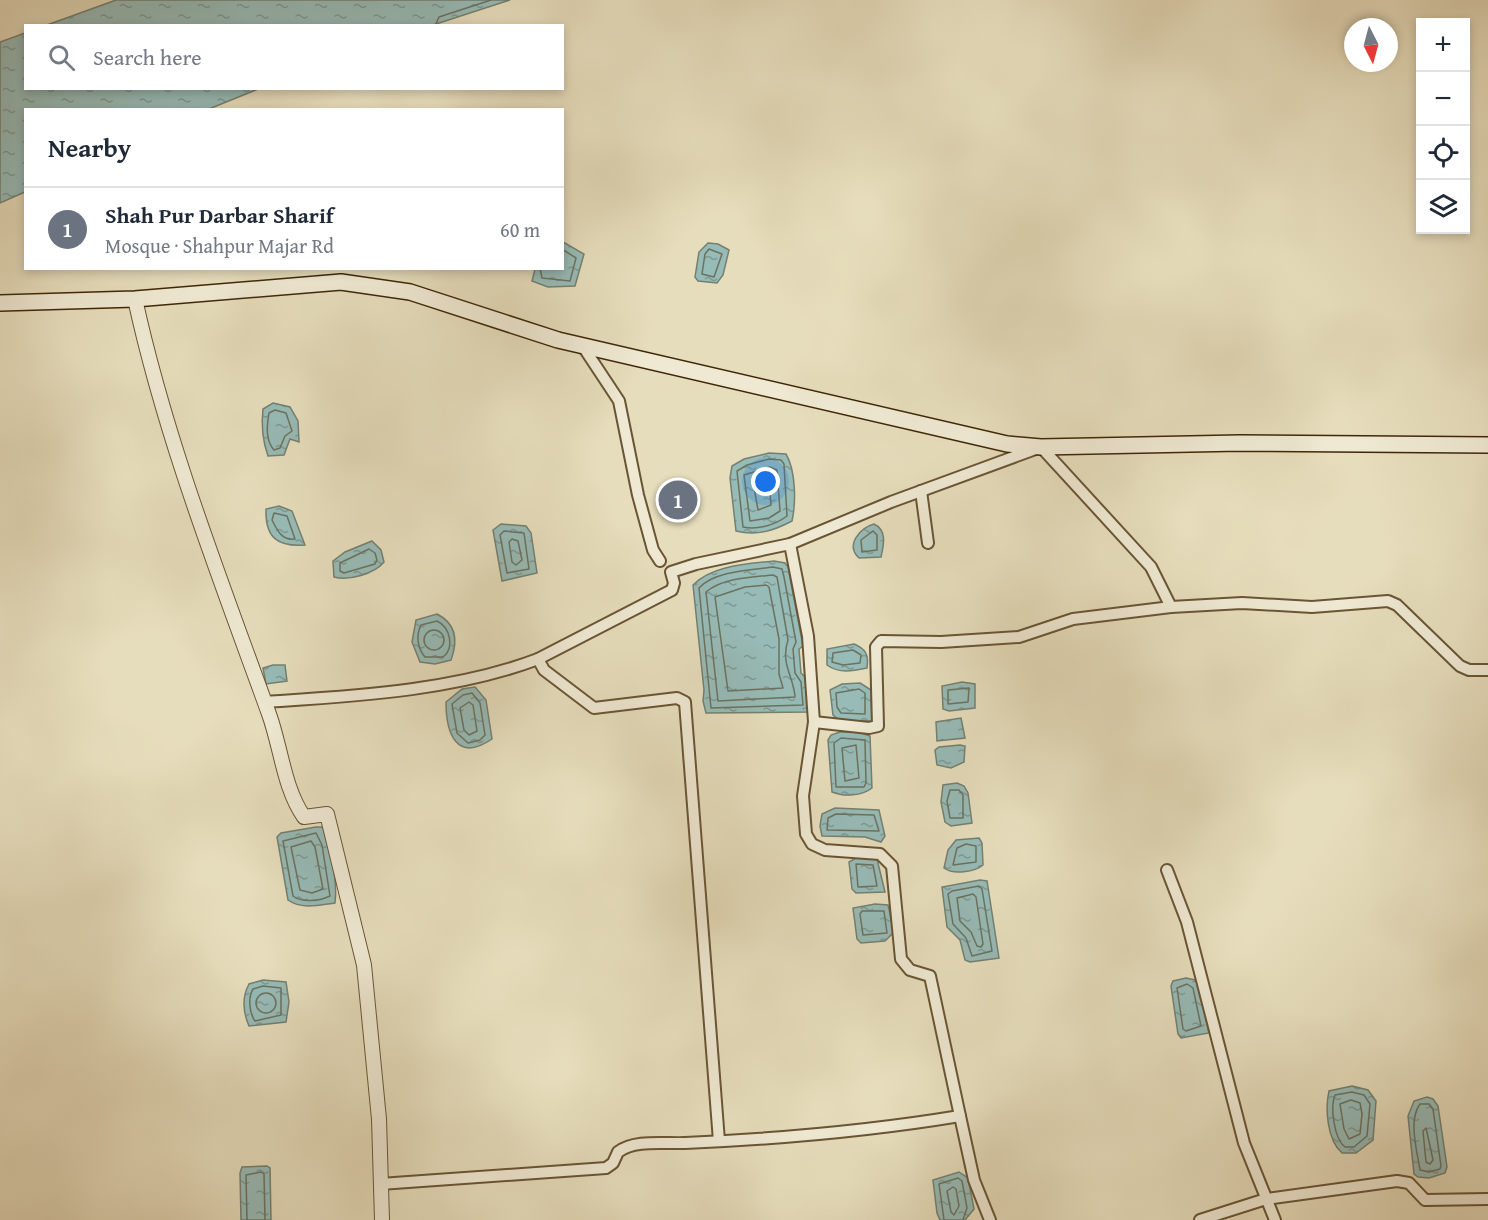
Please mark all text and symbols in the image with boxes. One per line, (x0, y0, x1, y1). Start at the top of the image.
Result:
north arrow (1344, 18, 1398, 72)
map controls (1416, 18, 1470, 234)
button: + (1416, 18, 1470, 72)
search box (24, 24, 564, 90)
icon: search (45, 41, 78, 74)
text: Search here (93, 41, 202, 73)
button: − (1416, 72, 1470, 126)
button: locate (1416, 126, 1470, 180)
text: Nearby (48, 128, 131, 167)
button: layers (1416, 180, 1470, 234)
text: Shah Pur Darbar Sharif (105, 199, 333, 231)
text: 1 (62, 215, 73, 244)
text: 60 m (500, 215, 540, 244)
text: Mosque · Shahpur Majar Rd (105, 231, 334, 260)
your location (751, 467, 780, 496)
pin: 1 (658, 478, 698, 522)

